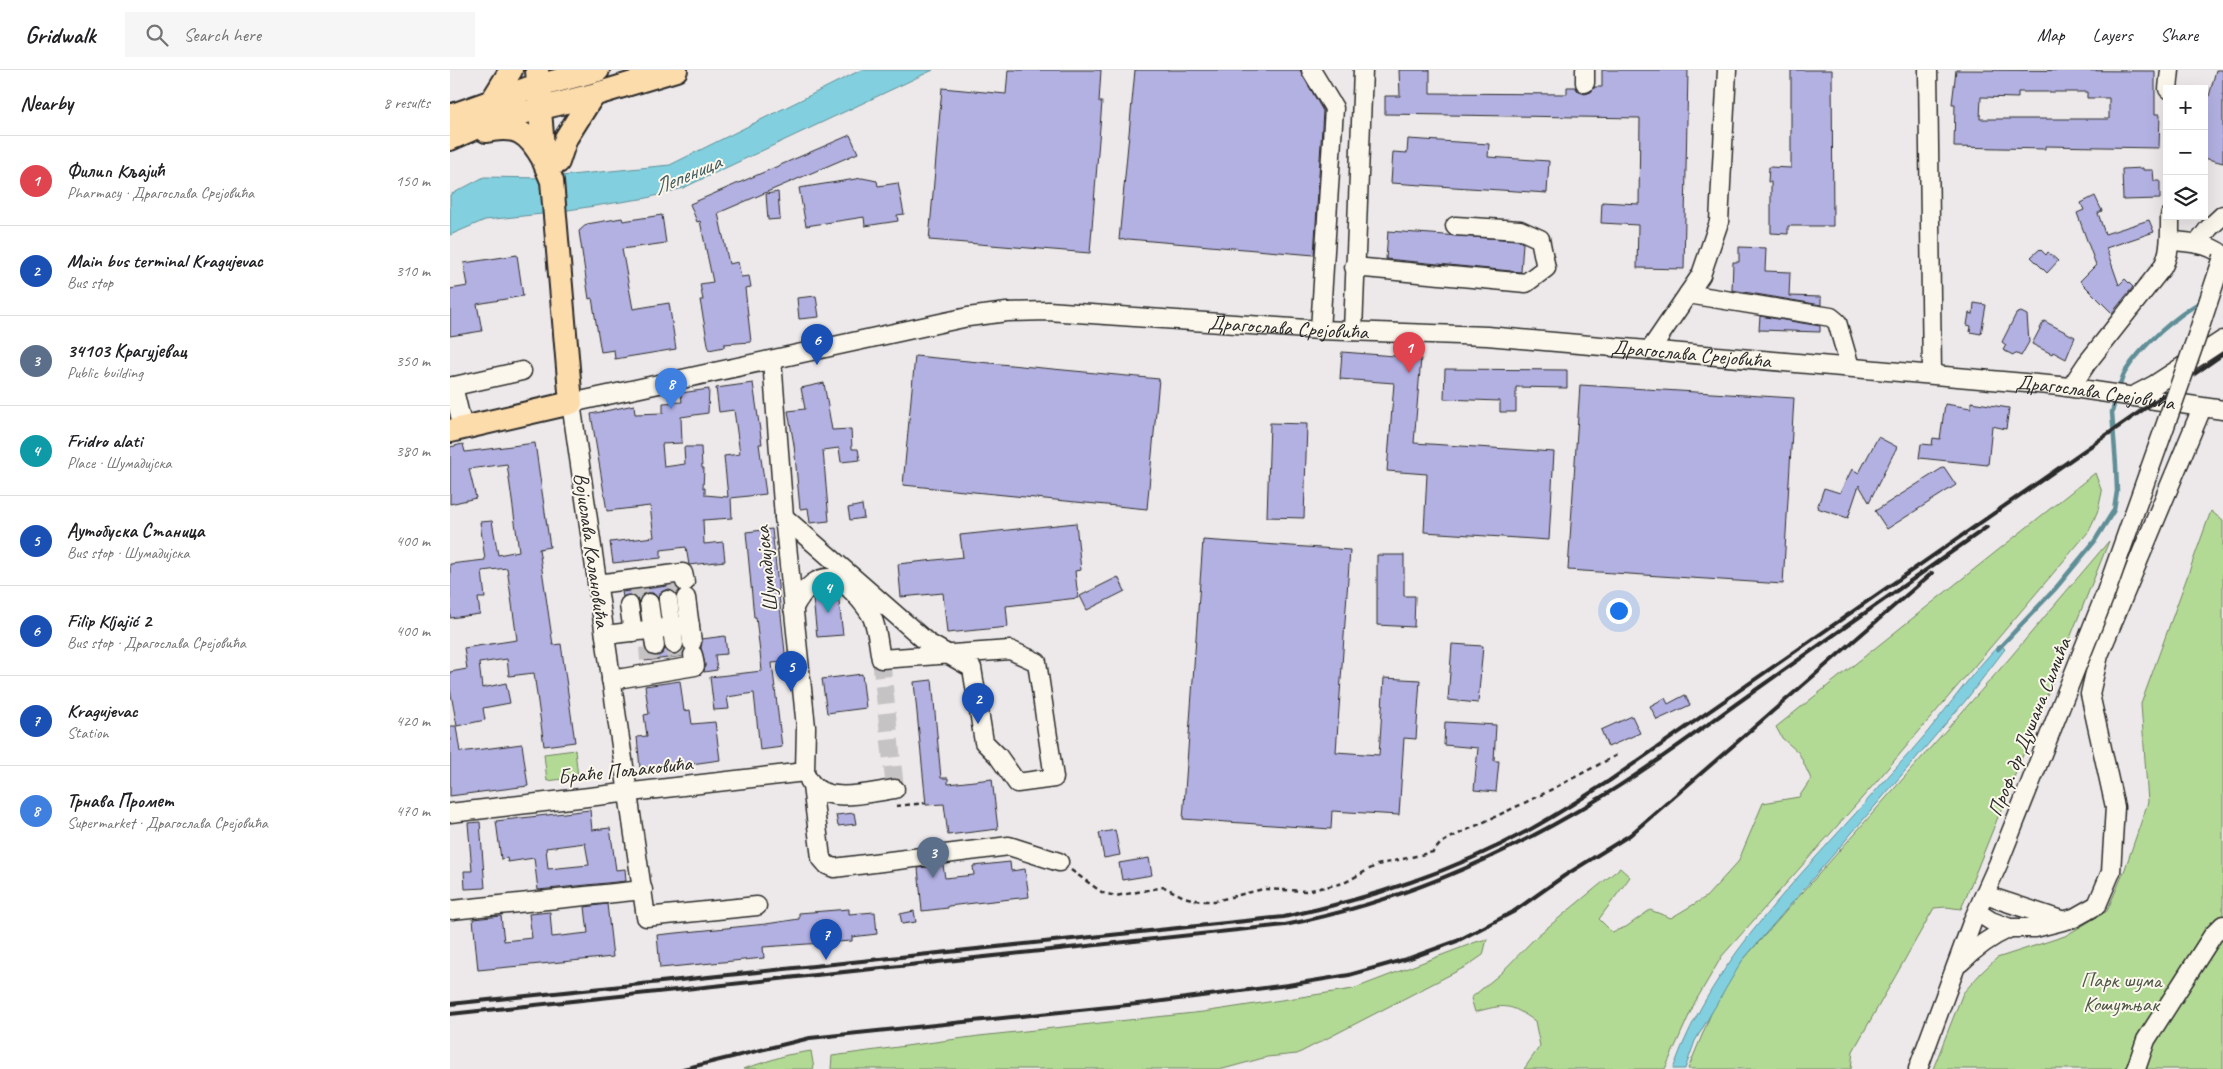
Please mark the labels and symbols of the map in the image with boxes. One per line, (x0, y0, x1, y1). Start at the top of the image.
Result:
water label: Лепеница (649, 147, 727, 202)
street label: Драгослава Срејовића (1207, 309, 1370, 345)
pin: 6 (801, 324, 833, 365)
pin: 1 (1393, 332, 1425, 373)
street label: Драгослава Срејовића (1610, 334, 1774, 374)
pin: 8 (655, 368, 687, 409)
street label: Драгослава Срејовића (2014, 369, 2178, 416)
street label: Војислава Калановића (568, 471, 616, 631)
street label: Шумадијска (748, 523, 783, 613)
pin: 4 (812, 572, 844, 613)
your location (1606, 598, 1632, 624)
street label: Проф. др Душана Симића (1981, 632, 2077, 820)
pin: 5 (775, 651, 807, 692)
pin: 2 (962, 683, 994, 724)
street label: Браће Пољаковића (556, 750, 695, 790)
pin: 3 (917, 837, 949, 878)
pin: 7 (810, 919, 842, 960)
park label: Парк шума Кошутњак (2081, 967, 2164, 1017)

